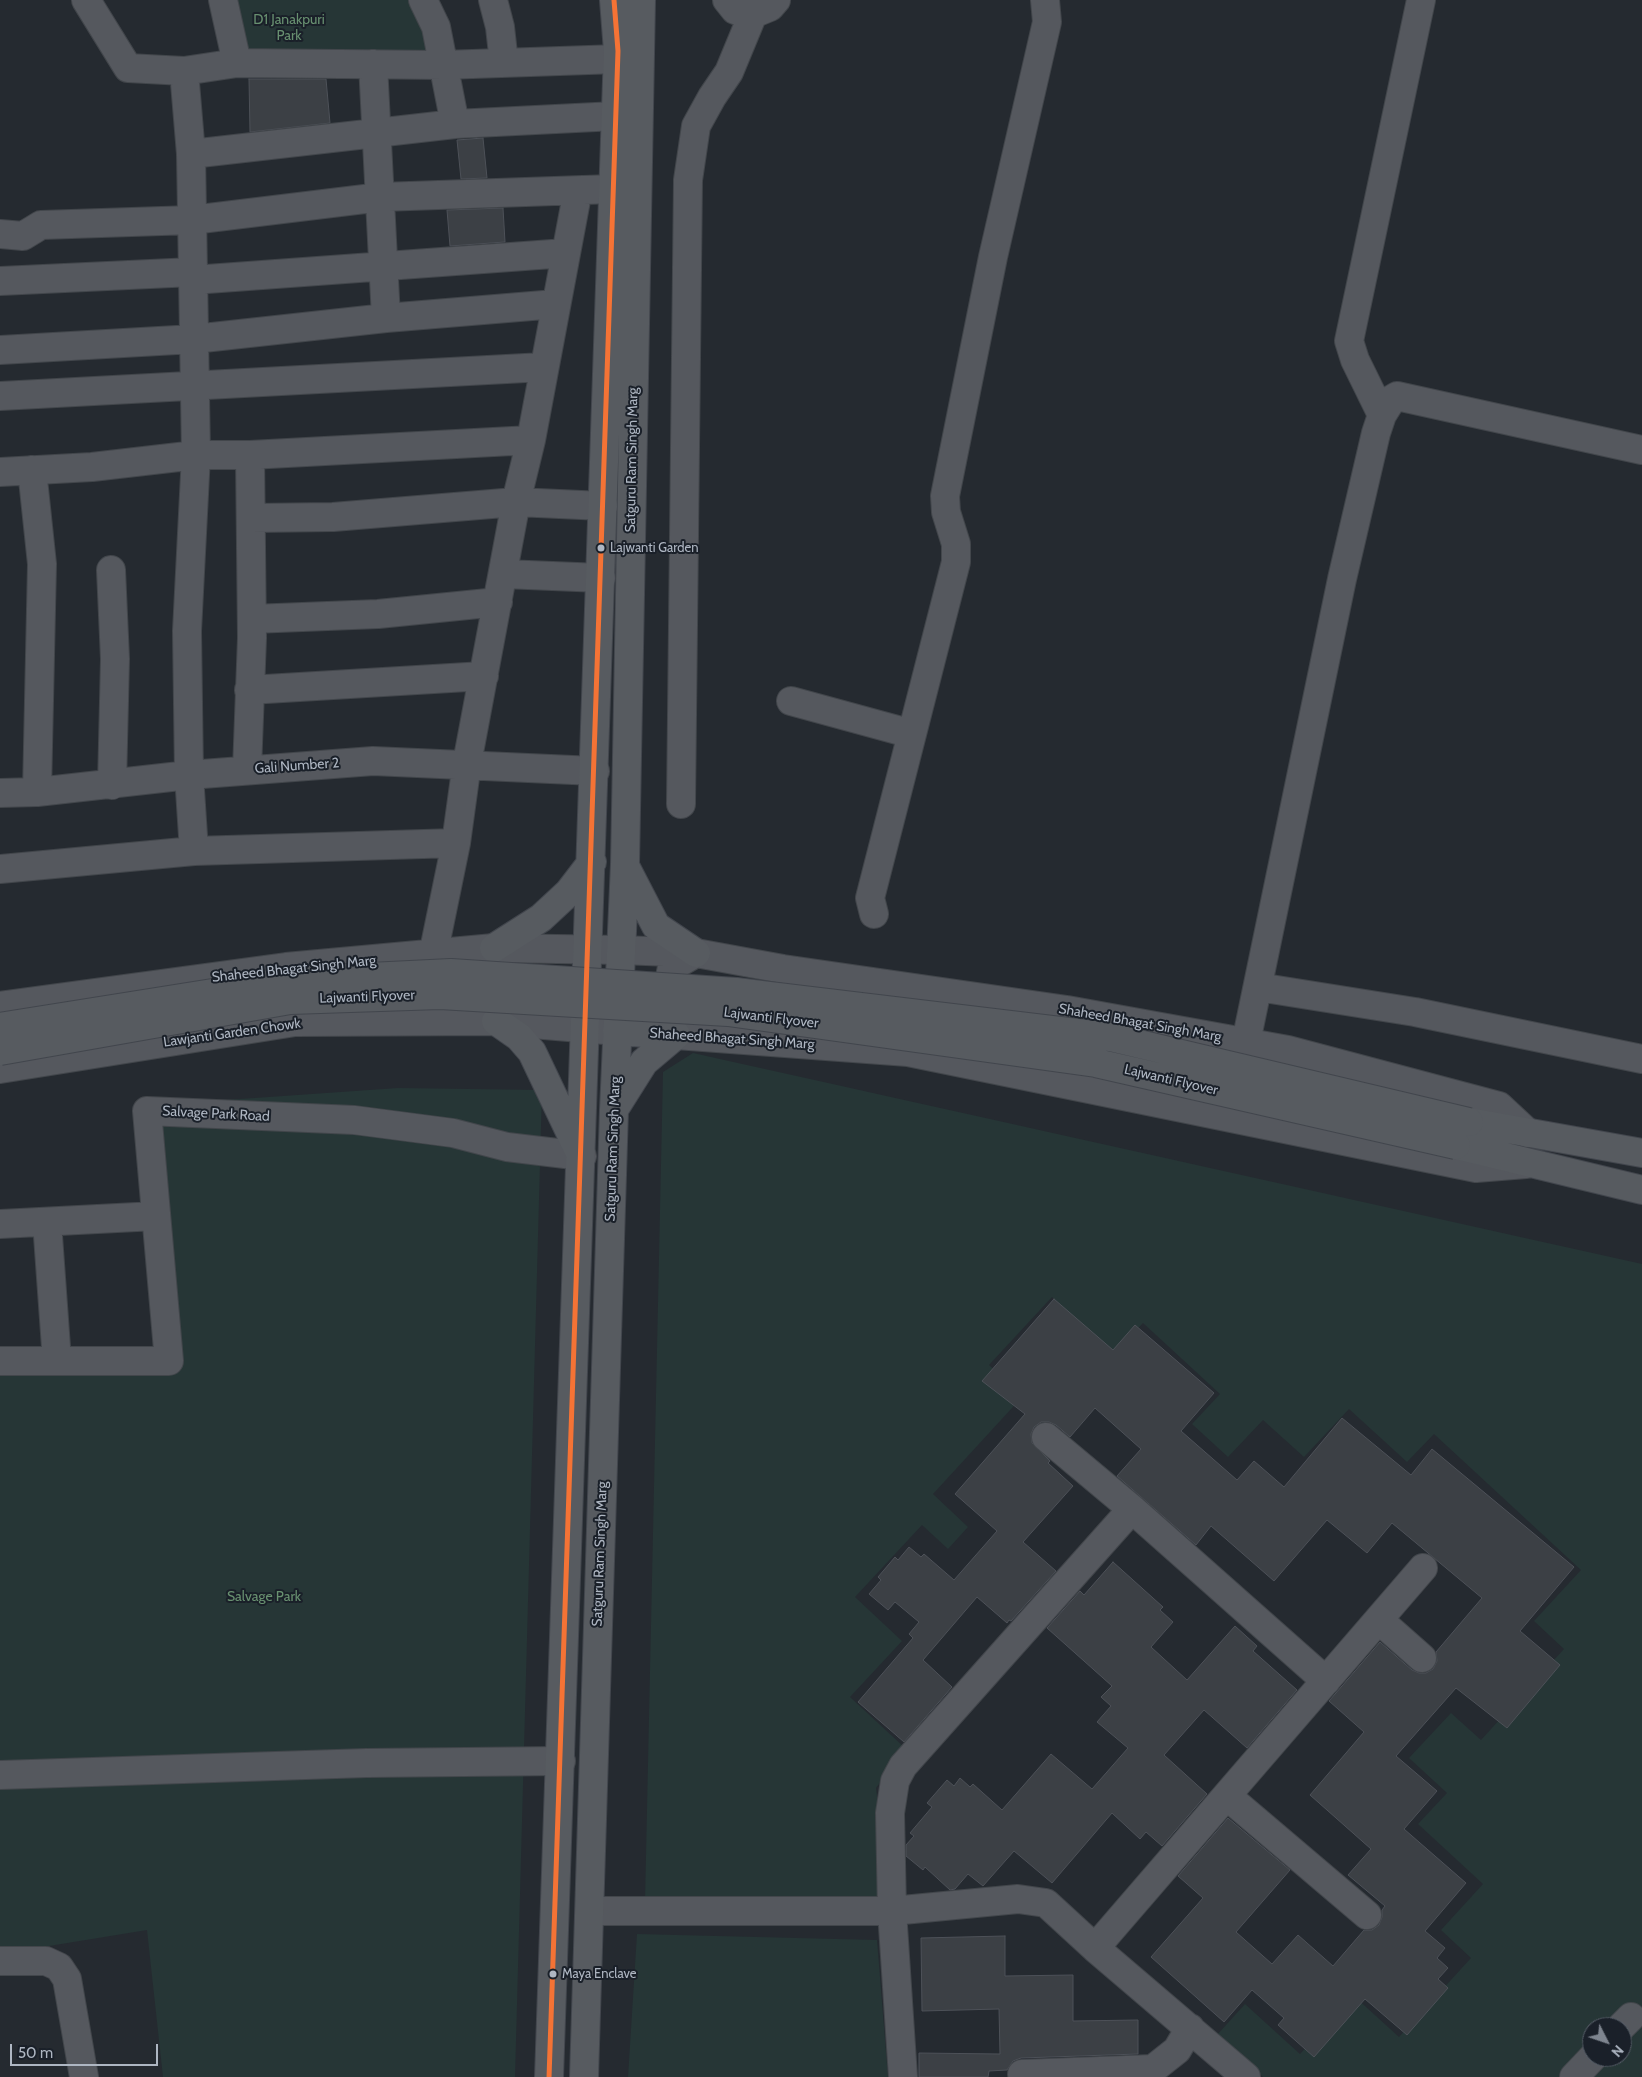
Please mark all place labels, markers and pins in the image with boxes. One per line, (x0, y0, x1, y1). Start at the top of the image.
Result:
place label: Lajwanti Garden (610, 540, 698, 556)
marker: Lajwanti Garden (596, 543, 606, 553)
place label: Maya Enclave (562, 1966, 636, 1982)
marker: Maya Enclave (548, 1969, 558, 1979)

